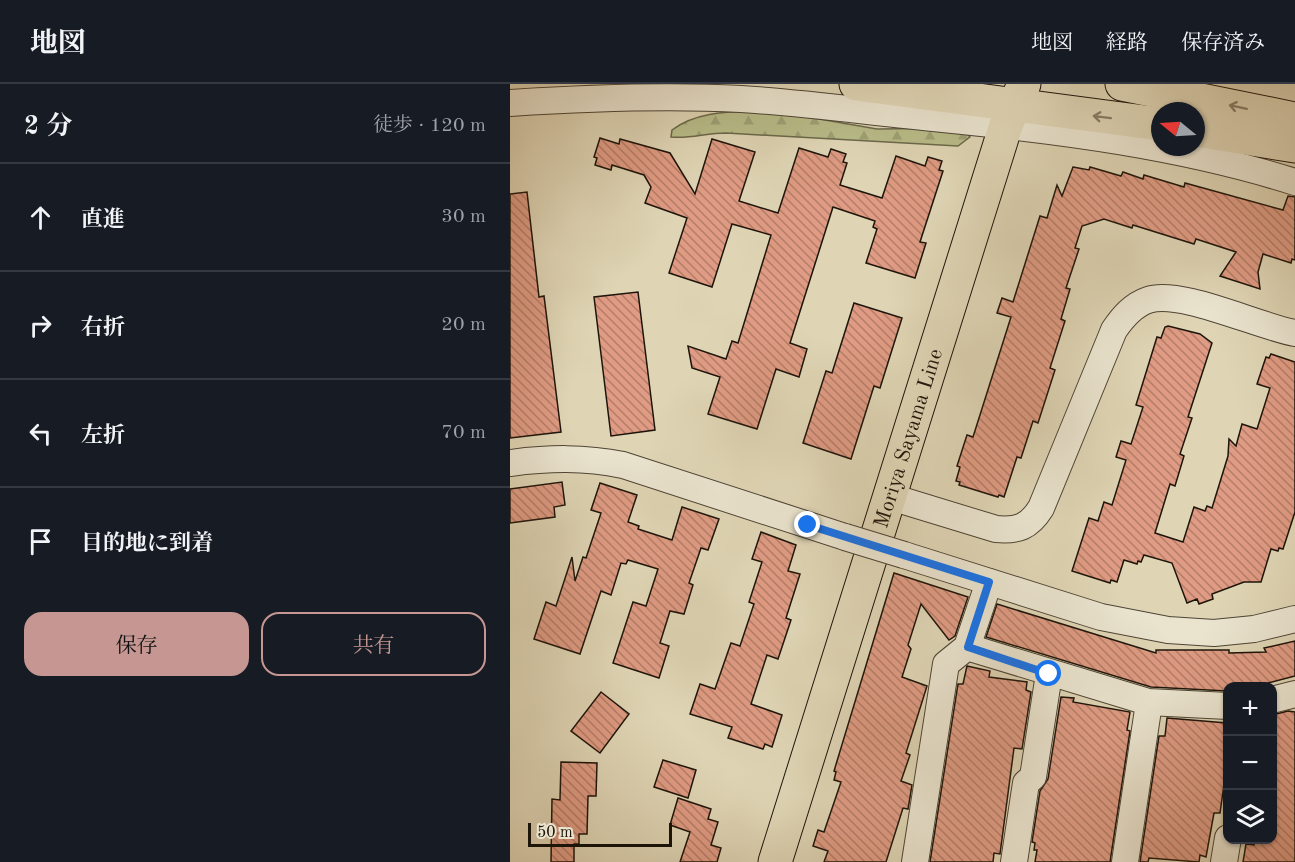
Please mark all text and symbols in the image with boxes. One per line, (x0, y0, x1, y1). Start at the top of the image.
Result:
text: 地図 (30, 31, 86, 59)
text: 地図 (1031, 33, 1073, 54)
text: 経路 (1106, 33, 1148, 54)
text: 保存済み (1181, 33, 1265, 54)
one-way arrow (1229, 101, 1248, 112)
north arrow (1151, 102, 1205, 156)
one-way arrow (1093, 111, 1112, 122)
text: 2 分 (24, 114, 72, 140)
text: 徒歩 · 120 m (373, 116, 486, 136)
icon: ahead (24, 201, 57, 234)
text: 30 m (441, 207, 486, 227)
text: 直進 (81, 209, 125, 231)
icon: right (24, 309, 57, 342)
text: 20 m (441, 315, 486, 335)
text: 右折 (81, 317, 125, 339)
street label: Moriya Sayama Line (871, 347, 947, 531)
icon: left (24, 417, 57, 450)
text: 70 m (441, 423, 486, 443)
text: 左折 (81, 425, 125, 447)
route end (794, 511, 820, 537)
icon: arrive (24, 525, 57, 558)
text: 目的地に到着 (81, 533, 213, 555)
button: 保存 (24, 612, 249, 676)
button: 共有 (261, 612, 486, 676)
route start (1035, 660, 1061, 686)
map controls (1223, 682, 1277, 844)
button: + (1223, 682, 1277, 736)
button: − (1223, 736, 1277, 790)
button: layers (1223, 790, 1277, 844)
scale bar (528, 820, 672, 848)
text: 50 m (537, 825, 573, 841)

